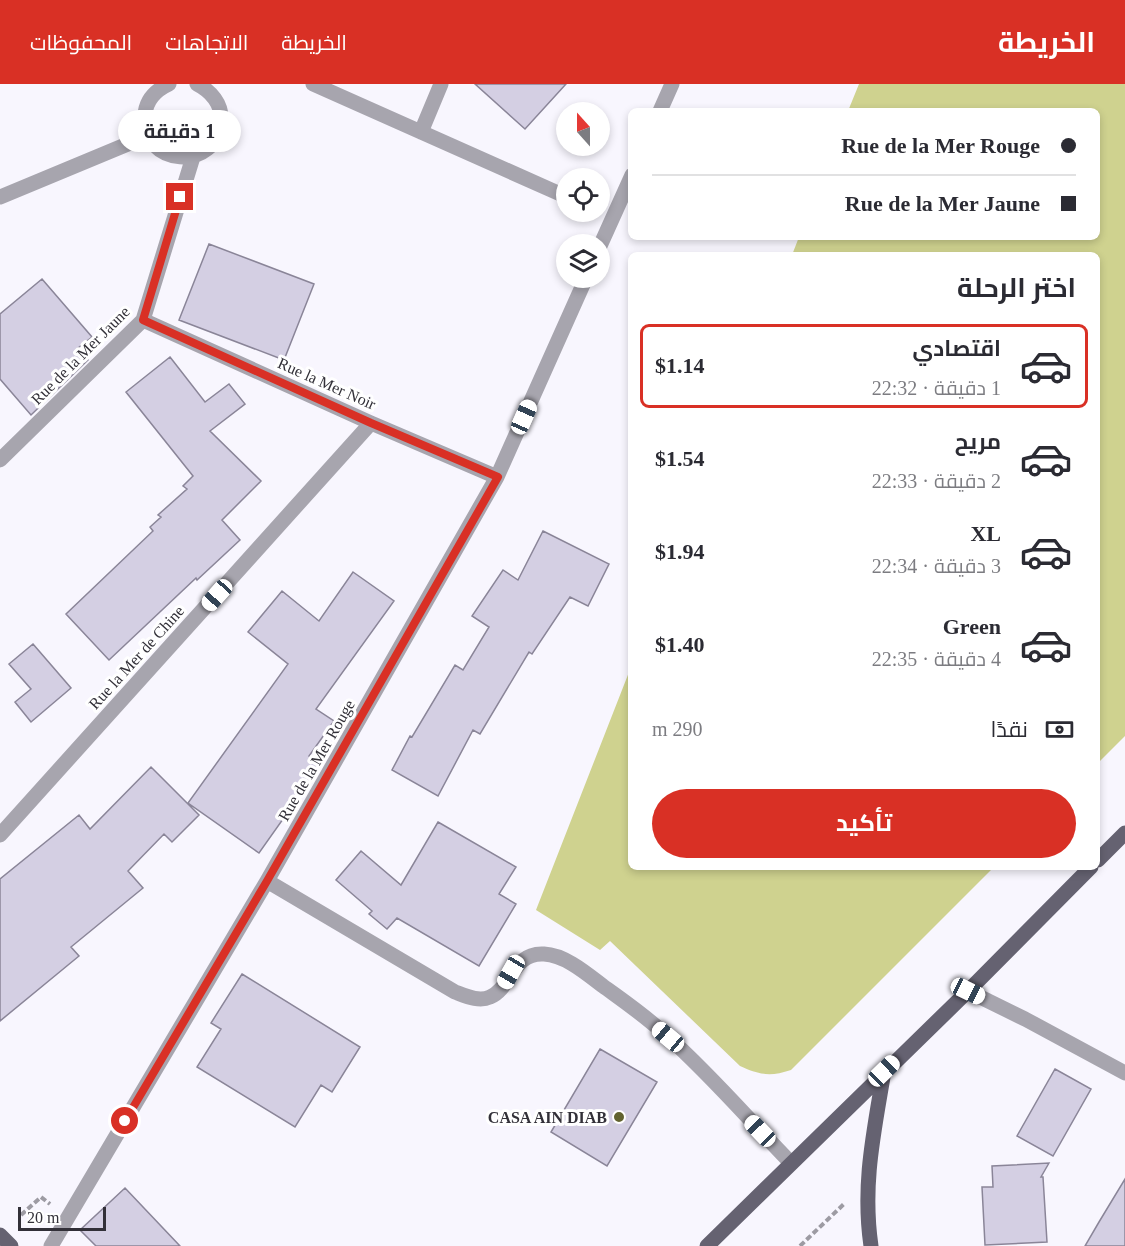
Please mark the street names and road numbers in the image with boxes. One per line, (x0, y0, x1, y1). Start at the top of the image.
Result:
street label: Rue de la Mer Jaune (28, 303, 133, 408)
street label: Rue la Mer Noir (275, 354, 379, 413)
street label: Rue la Mer de Chine (85, 602, 187, 713)
street label: Rue de la Mer Rouge (275, 697, 359, 824)

